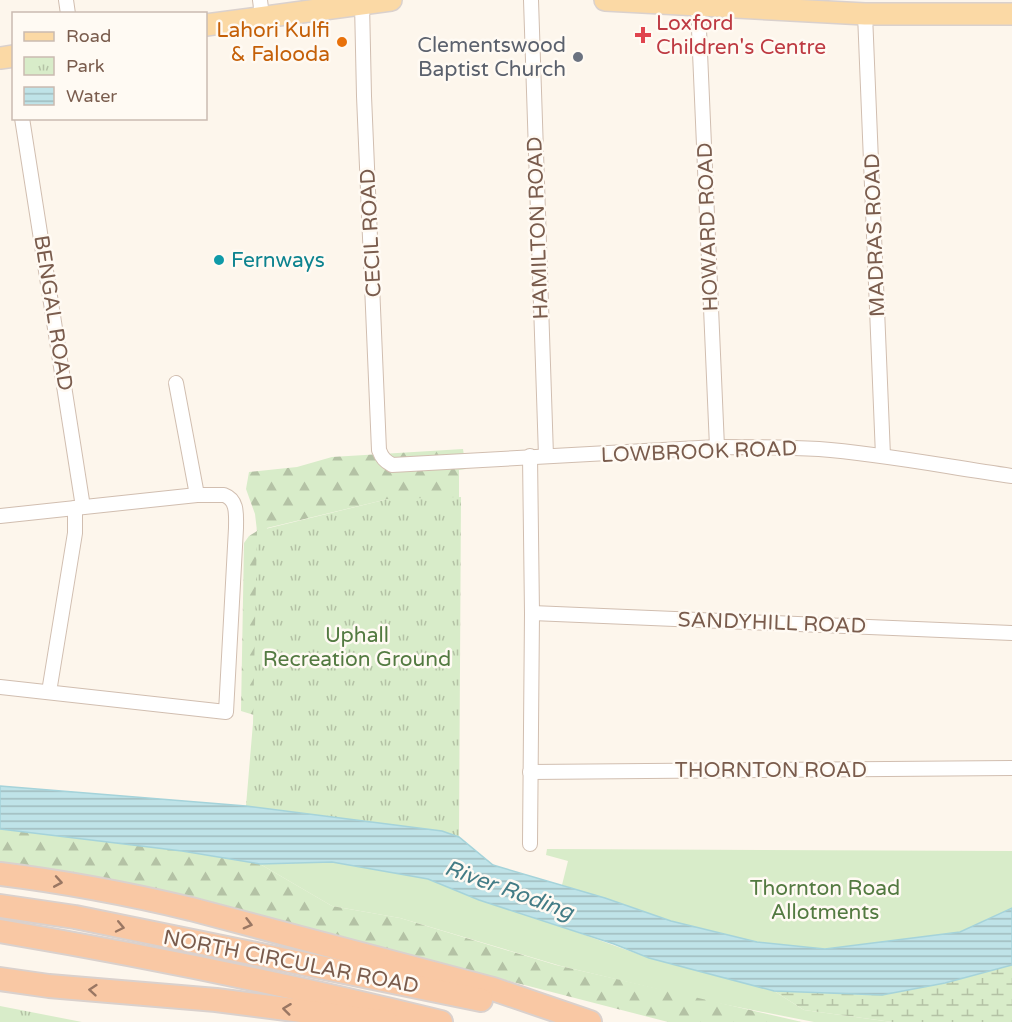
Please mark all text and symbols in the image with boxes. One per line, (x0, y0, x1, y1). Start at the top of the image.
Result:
place label: Loxford Children's Centre (656, 11, 826, 60)
legend (12, 12, 207, 120)
place label: Lahori Kulfi & Falooda (216, 18, 330, 67)
text: Road (66, 25, 111, 47)
marker: Loxford Children's Centre (634, 26, 652, 44)
place label: Clementswood Baptist Church (417, 33, 566, 82)
marker: Lahori Kulfi & Falooda (335, 35, 349, 49)
marker: Clementswood Baptist Church (571, 50, 585, 64)
text: Park (66, 55, 105, 77)
text: Water (66, 85, 117, 107)
street label: HAMILTON ROAD (522, 136, 554, 320)
street label: HOWARD ROAD (693, 142, 723, 312)
street label: MADRAS ROAD (860, 153, 890, 317)
street label: CECIL ROAD (355, 168, 387, 298)
street label: BENGAL ROAD (28, 233, 78, 393)
place label: Fernways (231, 248, 325, 273)
marker: Fernways (212, 253, 226, 267)
street label: LOWBROOK ROAD (600, 436, 798, 468)
street label: SANDYHILL ROAD (677, 607, 867, 639)
park label: Uphall Recreation Ground (263, 623, 451, 672)
street label: THORNTON ROAD (675, 758, 867, 783)
water label: River Roding (441, 855, 578, 926)
one-way arrow (53, 875, 63, 888)
park label: Thornton Road Allotments (750, 876, 900, 925)
one-way arrow (243, 917, 253, 930)
one-way arrow (114, 920, 124, 933)
street label: NORTH CIRCULAR ROAD (161, 925, 421, 999)
one-way arrow (88, 984, 97, 997)
one-way arrow (282, 1004, 291, 1016)

